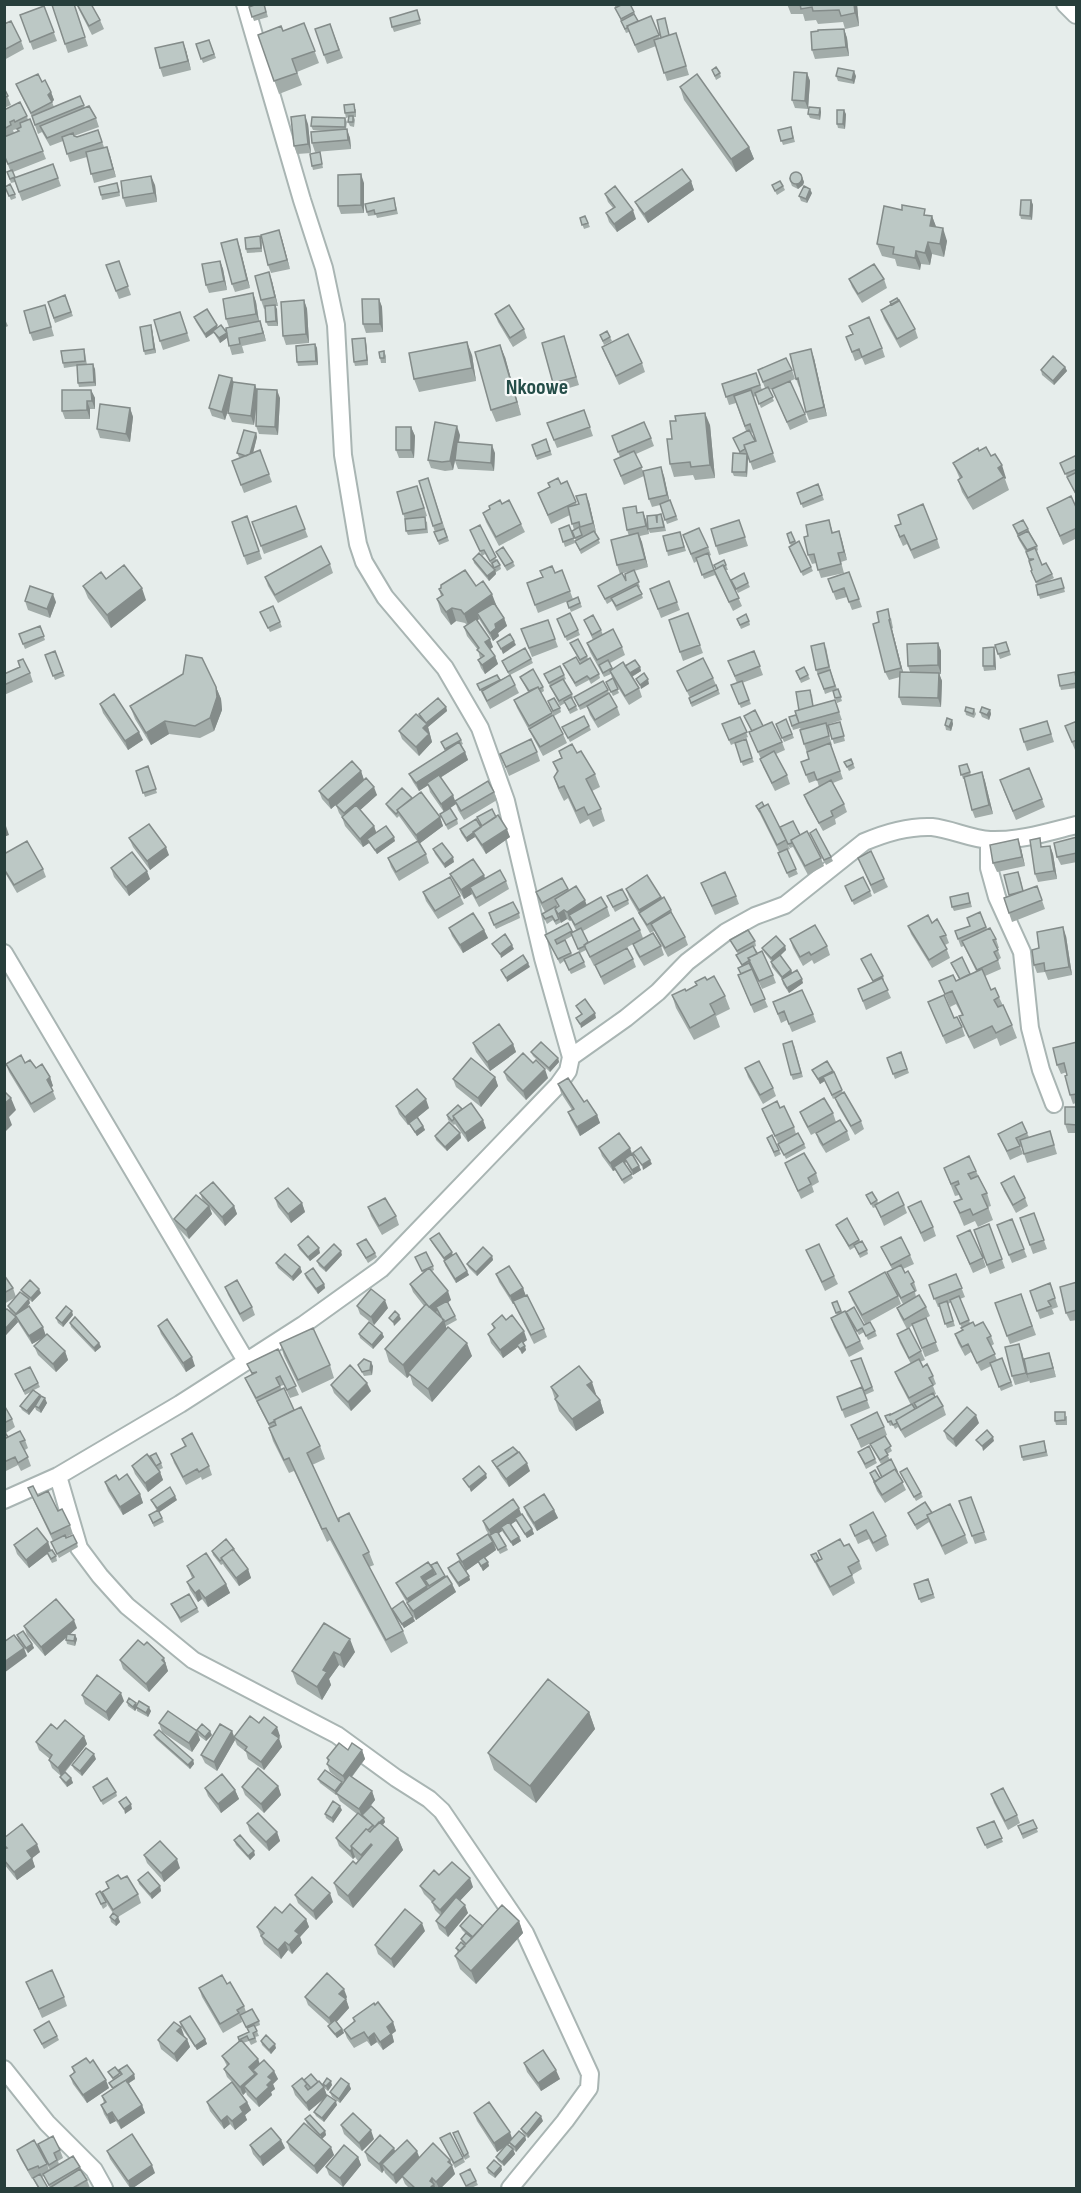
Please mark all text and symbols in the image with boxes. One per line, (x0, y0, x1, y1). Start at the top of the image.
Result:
district label: Nkoowe (506, 374, 568, 401)

